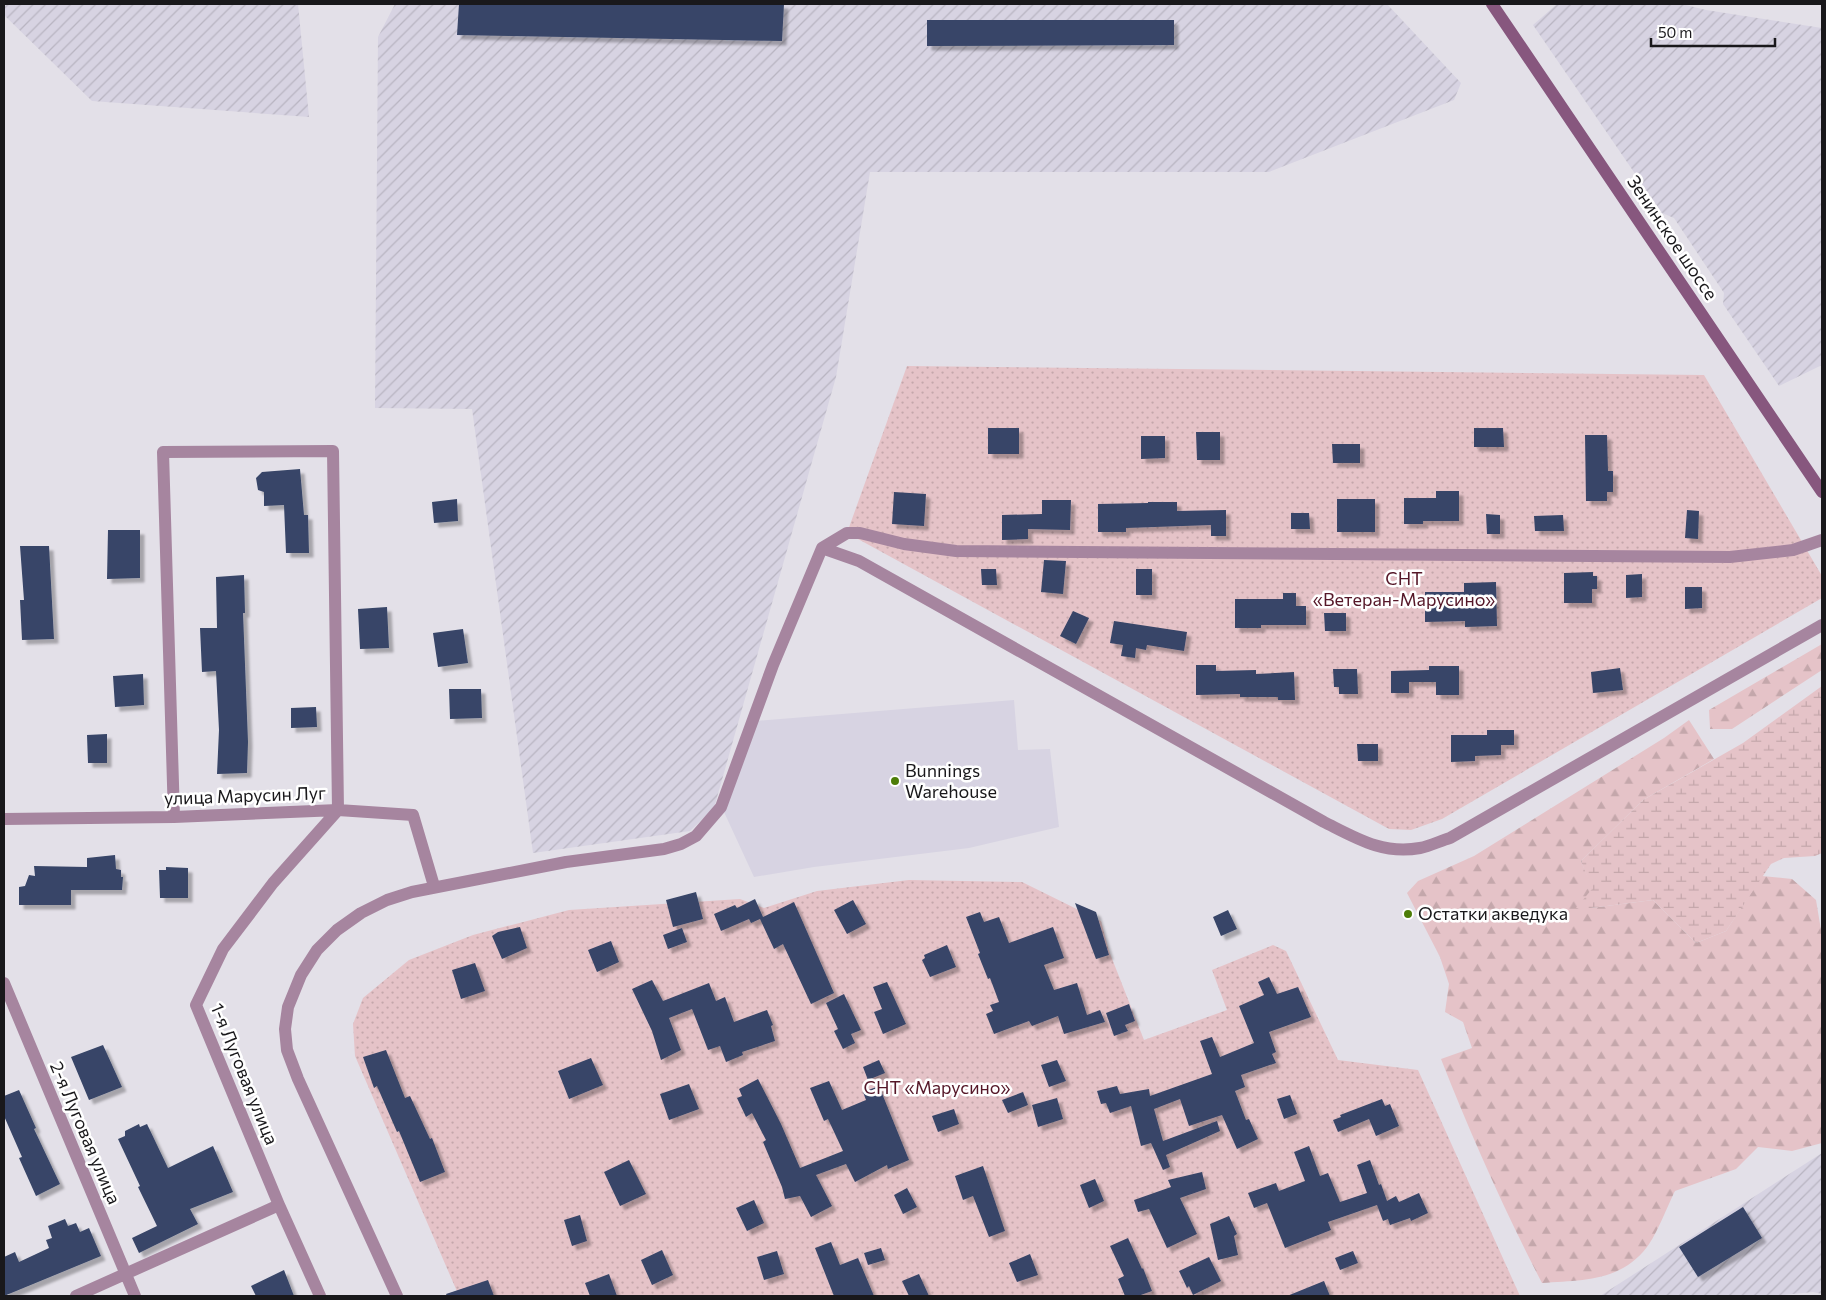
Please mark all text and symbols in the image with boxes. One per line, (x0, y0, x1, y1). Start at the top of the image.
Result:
scale bar (1651, 15, 1775, 47)
text: 50 m (1658, 23, 1692, 41)
street label: Зенинское шоссе (1623, 171, 1723, 304)
park label: СНТ «Ветеран-Марусино» (1313, 567, 1495, 610)
place label: Bunnings Warehouse (905, 759, 997, 802)
marker: Bunnings Warehouse (889, 775, 901, 787)
street label: улица Марусин Луг (164, 781, 326, 809)
place label: Остатки акведука (1418, 902, 1568, 924)
marker: Остатки акведука (1402, 908, 1414, 920)
street label: 1-я Луговая улица (207, 1000, 283, 1148)
street label: 2-я Луговая улица (46, 1058, 126, 1207)
park label: СНТ «Марусино» (864, 1076, 1010, 1098)

